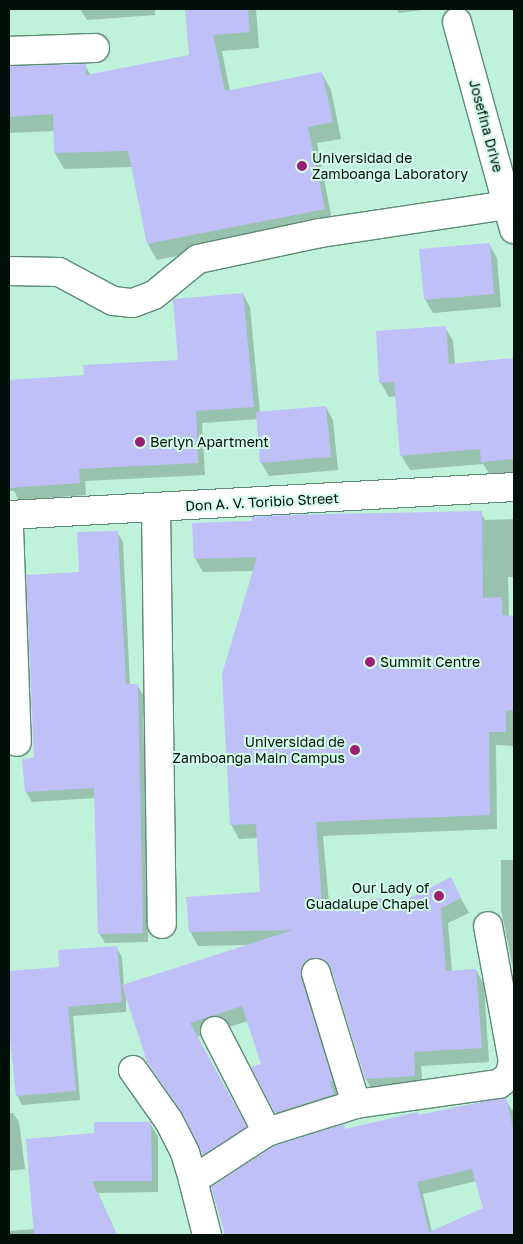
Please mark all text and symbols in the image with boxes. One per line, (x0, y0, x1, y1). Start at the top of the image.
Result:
street label: Josefina Drive (466, 78, 506, 174)
place label: Universidad de Zamboanga Laboratory (312, 150, 468, 182)
marker: Universidad de Zamboanga Laboratory (296, 160, 308, 172)
place label: Berlyn Apartment (150, 434, 269, 450)
marker: Berlyn Apartment (134, 436, 146, 448)
street label: Don A. V. Toribio Street (185, 490, 339, 514)
place label: Summit Centre (380, 654, 480, 670)
marker: Summit Centre (364, 656, 376, 668)
place label: Universidad de Zamboanga Main Campus (173, 734, 345, 766)
marker: Universidad de Zamboanga Main Campus (349, 744, 361, 756)
place label: Our Lady of Guadalupe Chapel (306, 880, 429, 912)
marker: Our Lady of Guadalupe Chapel (433, 890, 445, 902)

